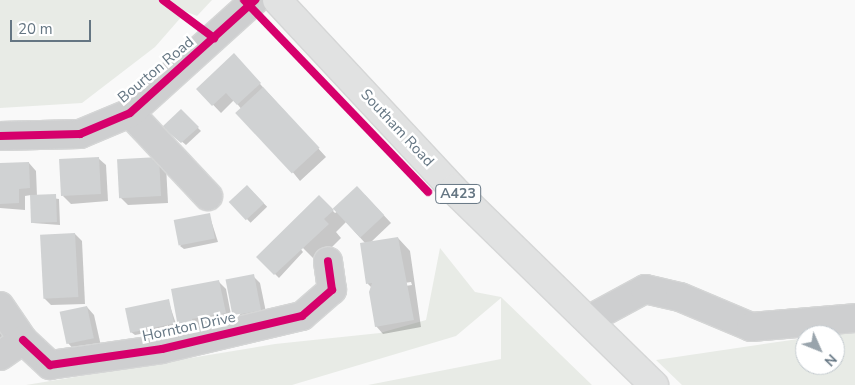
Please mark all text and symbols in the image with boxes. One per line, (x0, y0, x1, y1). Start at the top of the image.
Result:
scale bar (12, 10, 94, 42)
text: 20 m (18, 19, 53, 39)
street label: Bourton Road (114, 33, 198, 107)
street label: Southam Road (357, 86, 437, 170)
road number: A423 (434, 182, 482, 205)
street label: Hornton Drive (141, 308, 237, 346)
north arrow (795, 325, 845, 375)
text: N (820, 350, 841, 370)

